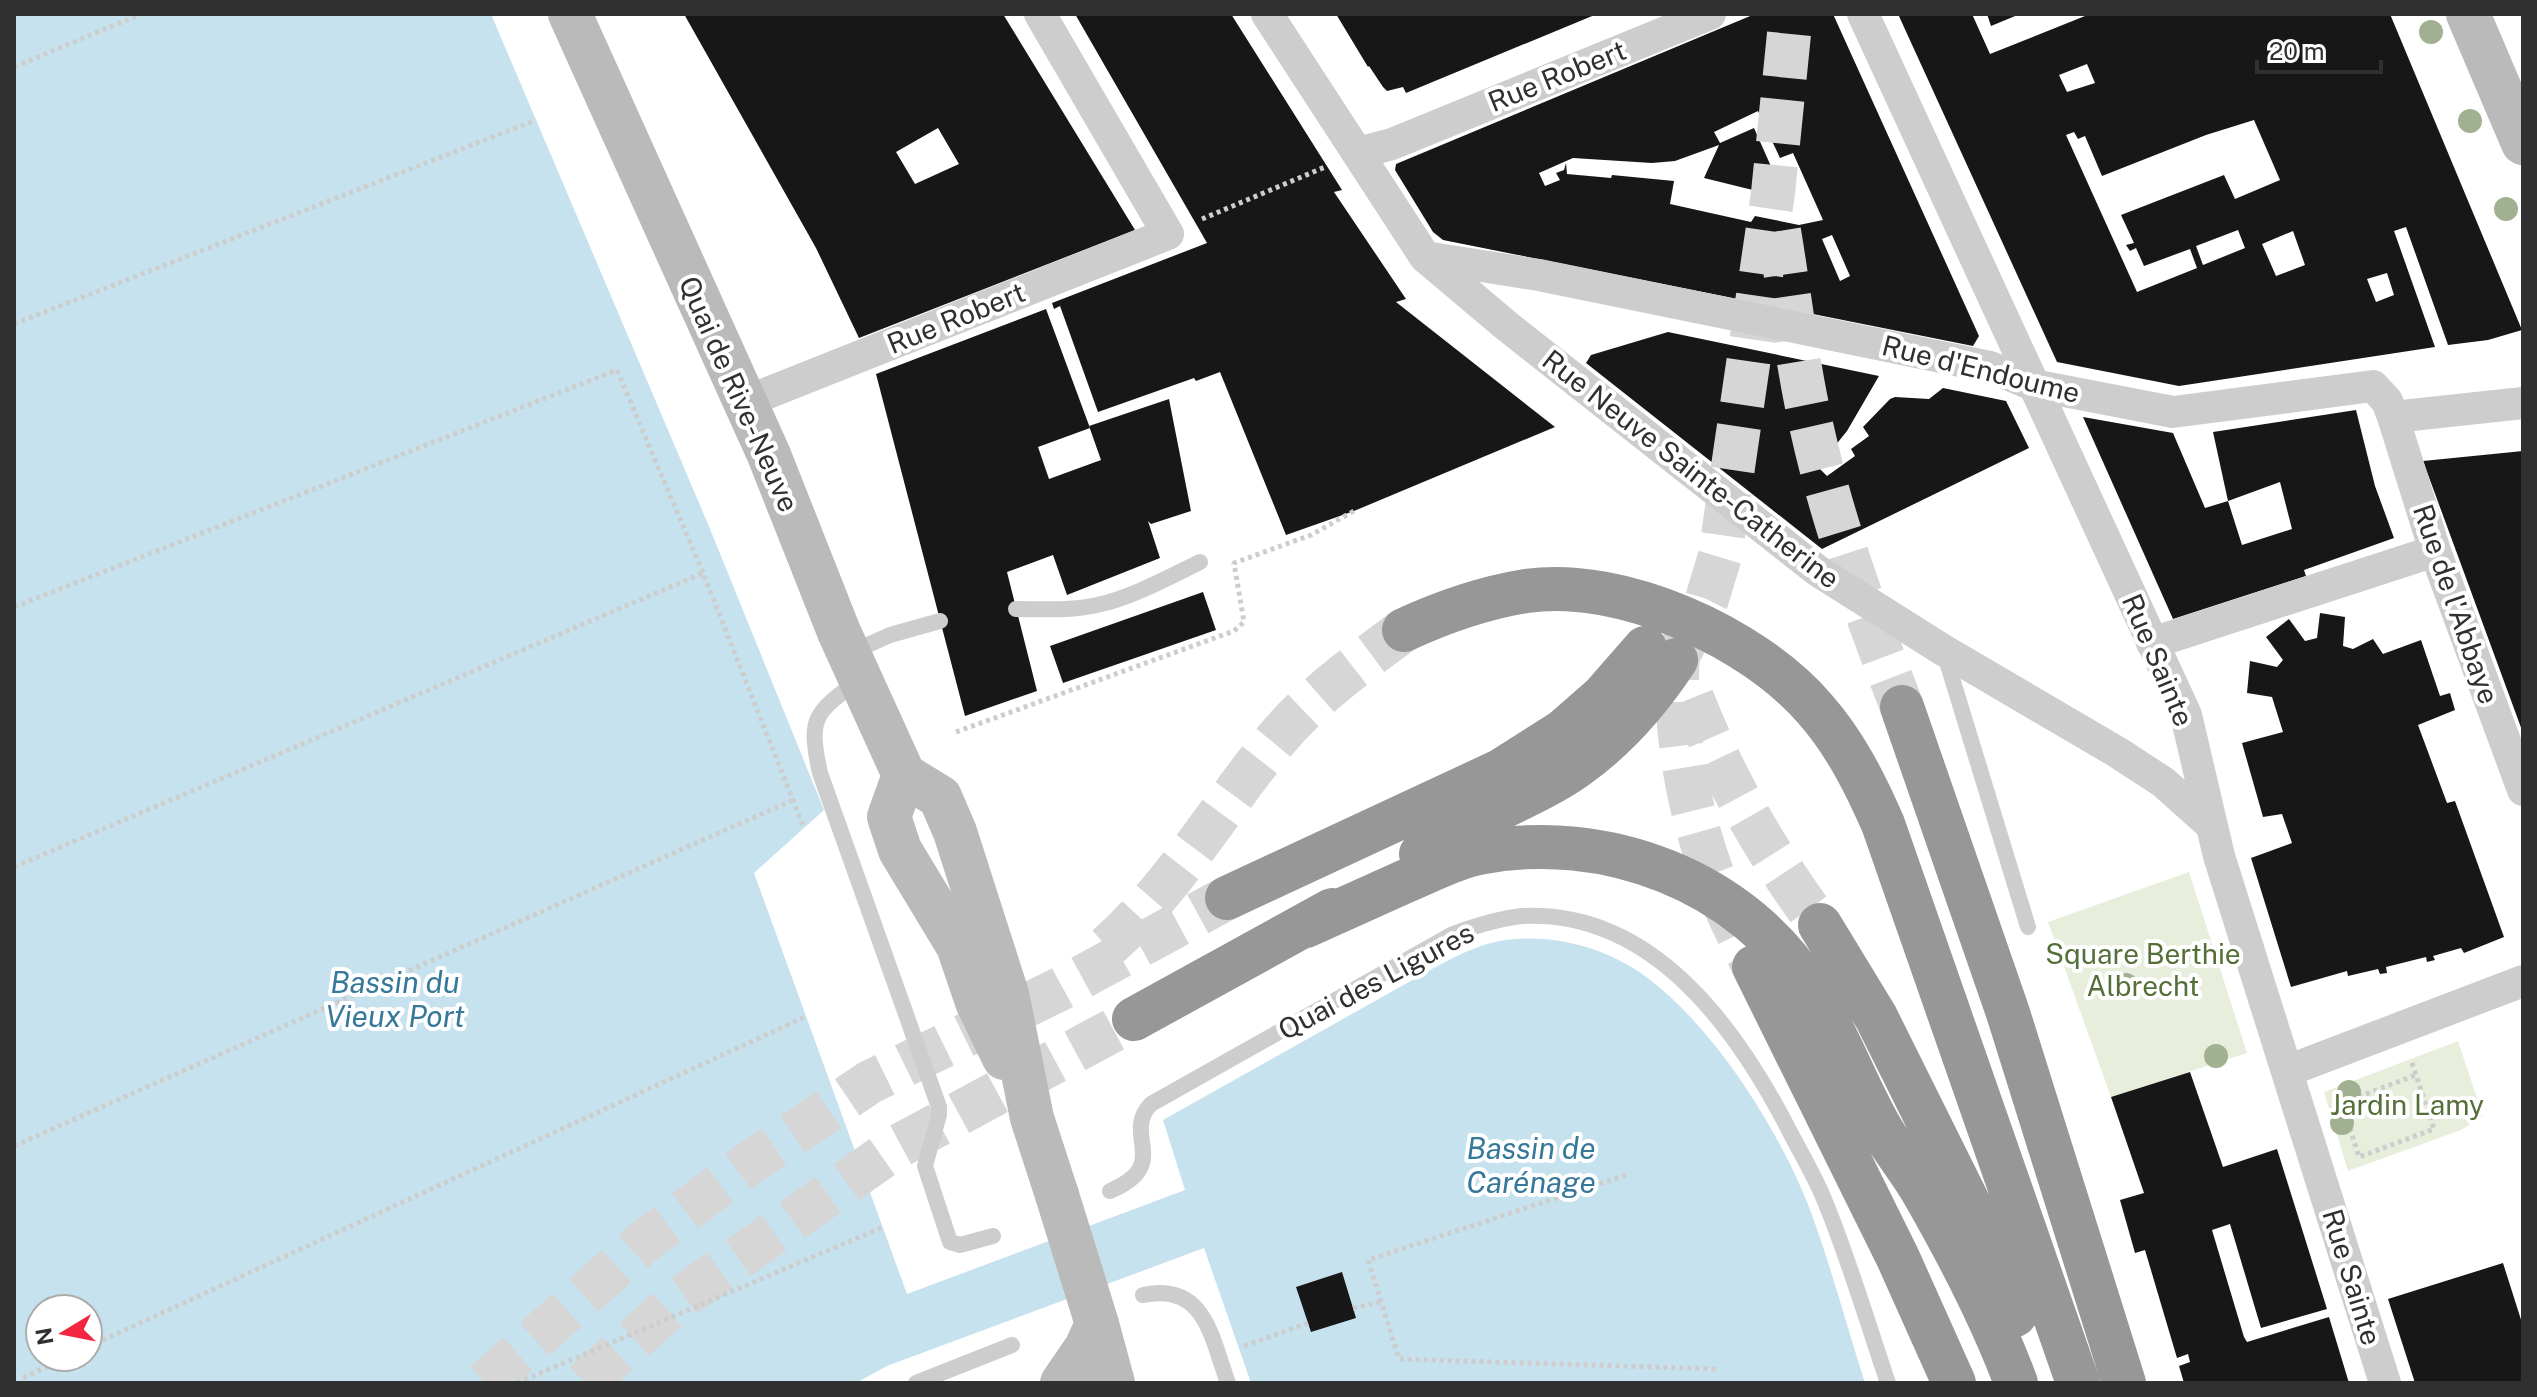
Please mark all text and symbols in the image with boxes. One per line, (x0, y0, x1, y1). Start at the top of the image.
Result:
scale bar (2257, 24, 2381, 74)
street label: Rue Robert (1483, 33, 1631, 118)
text: 20 m (2269, 37, 2325, 65)
street label: Quai de Rive-Neuve (673, 271, 806, 517)
street label: Rue Robert (882, 275, 1030, 360)
street label: Rue d'Endoume (1879, 328, 2083, 409)
street label: Rue Neuve Sainte-Catherine (1536, 342, 1846, 595)
street label: Rue de l'Abbaye (2407, 500, 2506, 708)
street label: Rue Sainte (2116, 589, 2201, 731)
street label: Quai des Ligures (1272, 915, 1479, 1046)
park label: Square Berthie Albrecht (2045, 937, 2241, 1002)
water label: Bassin du Vieux Port (325, 964, 465, 1034)
park label: Jardin Lamy (2330, 1088, 2484, 1121)
water label: Bassin de Carénage (1466, 1130, 1596, 1200)
street label: Rue Sainte (2316, 1205, 2389, 1349)
north arrow (24, 1293, 104, 1373)
text: N (30, 1326, 59, 1347)

